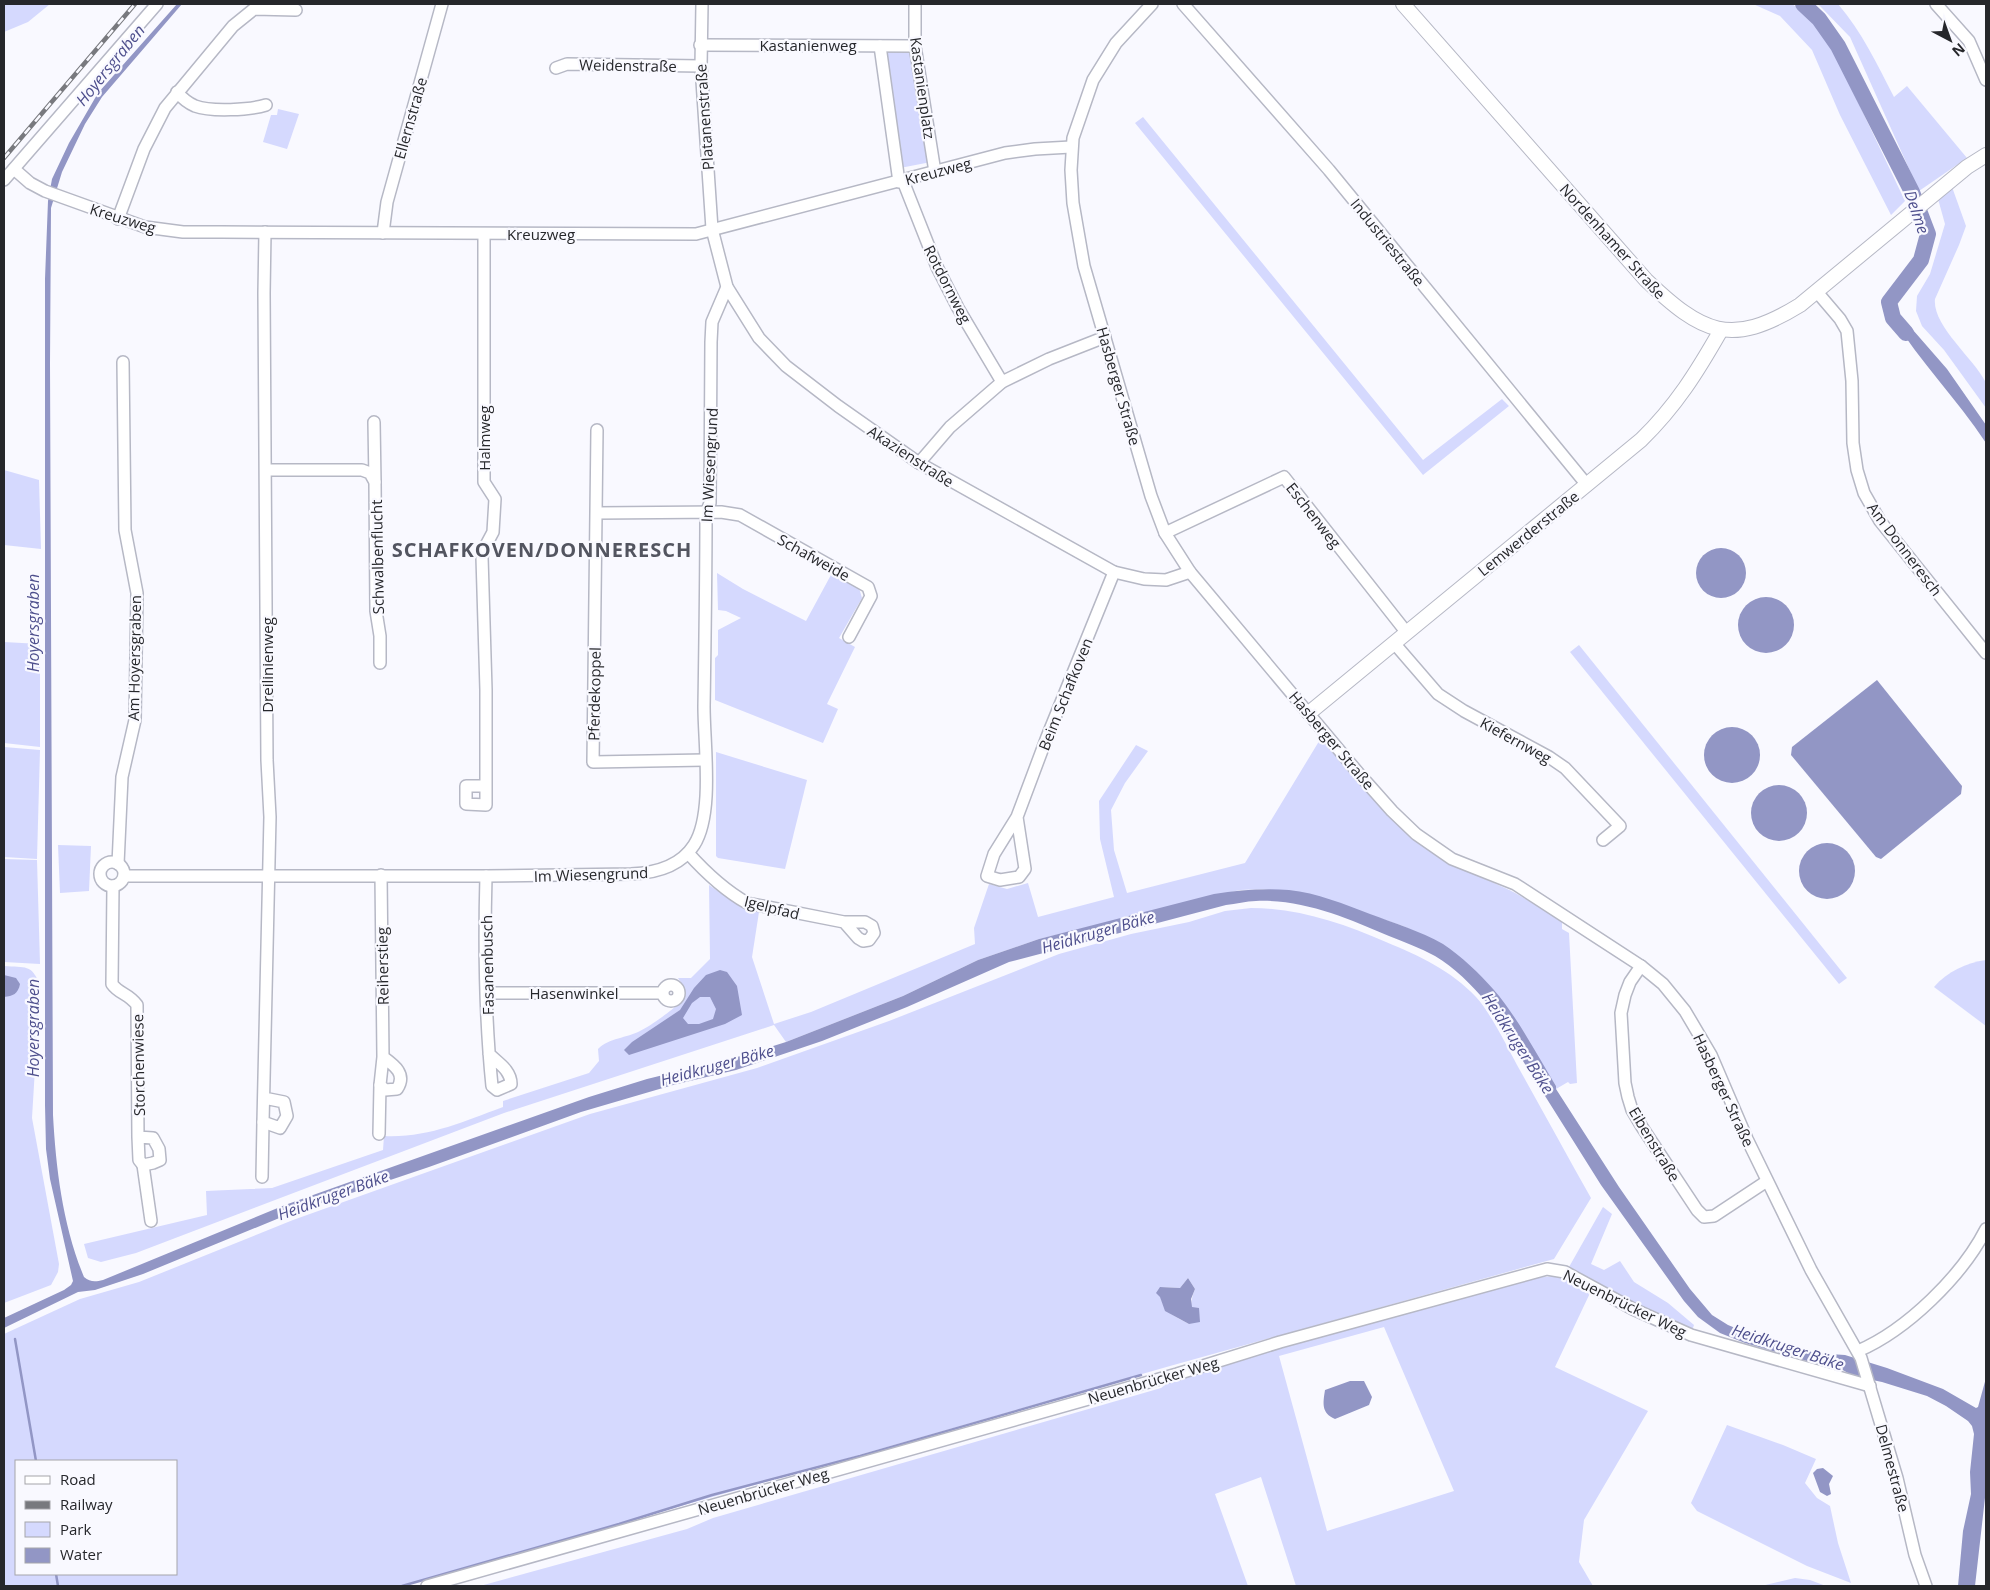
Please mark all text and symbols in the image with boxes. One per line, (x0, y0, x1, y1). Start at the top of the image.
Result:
north arrow (1925, 15, 1975, 65)
water label: Hoyersgraben (70, 20, 150, 110)
street label: Kastanienweg (759, 35, 857, 55)
street label: Kastanienplatz (906, 36, 940, 140)
text: N (1948, 39, 1969, 61)
street label: Weidenstraße (579, 54, 677, 76)
street label: Platanenstraße (690, 63, 718, 171)
street label: Ellernstraße (389, 75, 431, 161)
street label: Kreuzweg (902, 153, 974, 189)
street label: Nordenhamer Straße (1556, 179, 1670, 303)
water label: Delme (1899, 187, 1935, 237)
street label: Industriestraße (1346, 194, 1430, 290)
street label: Kreuzweg (87, 198, 159, 238)
street label: Kreuzweg (507, 224, 575, 244)
street label: Rotdornweg (920, 241, 976, 327)
street label: Hasberger Straße (1092, 324, 1146, 448)
street label: Halmweg (474, 405, 494, 471)
street label: Im Wiesengrund (696, 407, 722, 523)
street label: Akazienstraße (864, 421, 958, 491)
street label: Eschenweg (1282, 478, 1346, 552)
street label: Lemwerderstraße (1473, 486, 1583, 580)
street label: Am Donneresch (1863, 498, 1947, 600)
street label: Schwalbenflucht (366, 499, 388, 615)
street label: Schafweide (774, 529, 854, 585)
district label: SCHAFKOVEN/DONNERESCH (392, 536, 692, 563)
water label: Hoyersgraben (22, 574, 44, 672)
street label: Am Hoyersgraben (123, 595, 145, 721)
street label: Dreilinienweg (257, 617, 277, 713)
street label: Beim Schafkoven (1033, 635, 1097, 753)
street label: Pferdekoppel (583, 647, 605, 741)
street label: Hasberger Straße (1285, 687, 1379, 793)
street label: Kiefernweg (1477, 712, 1555, 768)
street label: Im Wiesengrund (533, 862, 649, 886)
street label: Igelpfad (742, 890, 802, 924)
water label: Heidkruger Bäke (1039, 905, 1157, 959)
street label: Fasanenbusch (476, 915, 498, 1015)
street label: Reiherstieg (371, 927, 393, 1005)
water label: Hoyersgraben (22, 979, 44, 1077)
street label: Hasenwinkel (530, 983, 618, 1003)
water label: Heidkruger Bäke (1477, 988, 1559, 1098)
street label: Storchenwiese (127, 1014, 149, 1116)
street label: Hasberger Straße (1689, 1030, 1759, 1150)
water label: Heidkruger Bäke (658, 1039, 776, 1091)
street label: Eibenstraße (1625, 1103, 1685, 1185)
water label: Heidkruger Bäke (274, 1165, 392, 1225)
street label: Neuenbrücker Weg (1560, 1264, 1690, 1342)
water label: Heidkruger Bäke (1729, 1319, 1847, 1375)
street label: Neuenbrücker Weg (1085, 1352, 1221, 1408)
street label: Delmestraße (1872, 1422, 1914, 1514)
legend (15, 1460, 178, 1575)
street label: Neuenbrücker Weg (695, 1463, 831, 1519)
text: Road (60, 1469, 96, 1489)
text: Railway (60, 1494, 113, 1514)
text: Park (60, 1519, 91, 1539)
text: Water (60, 1544, 102, 1564)

